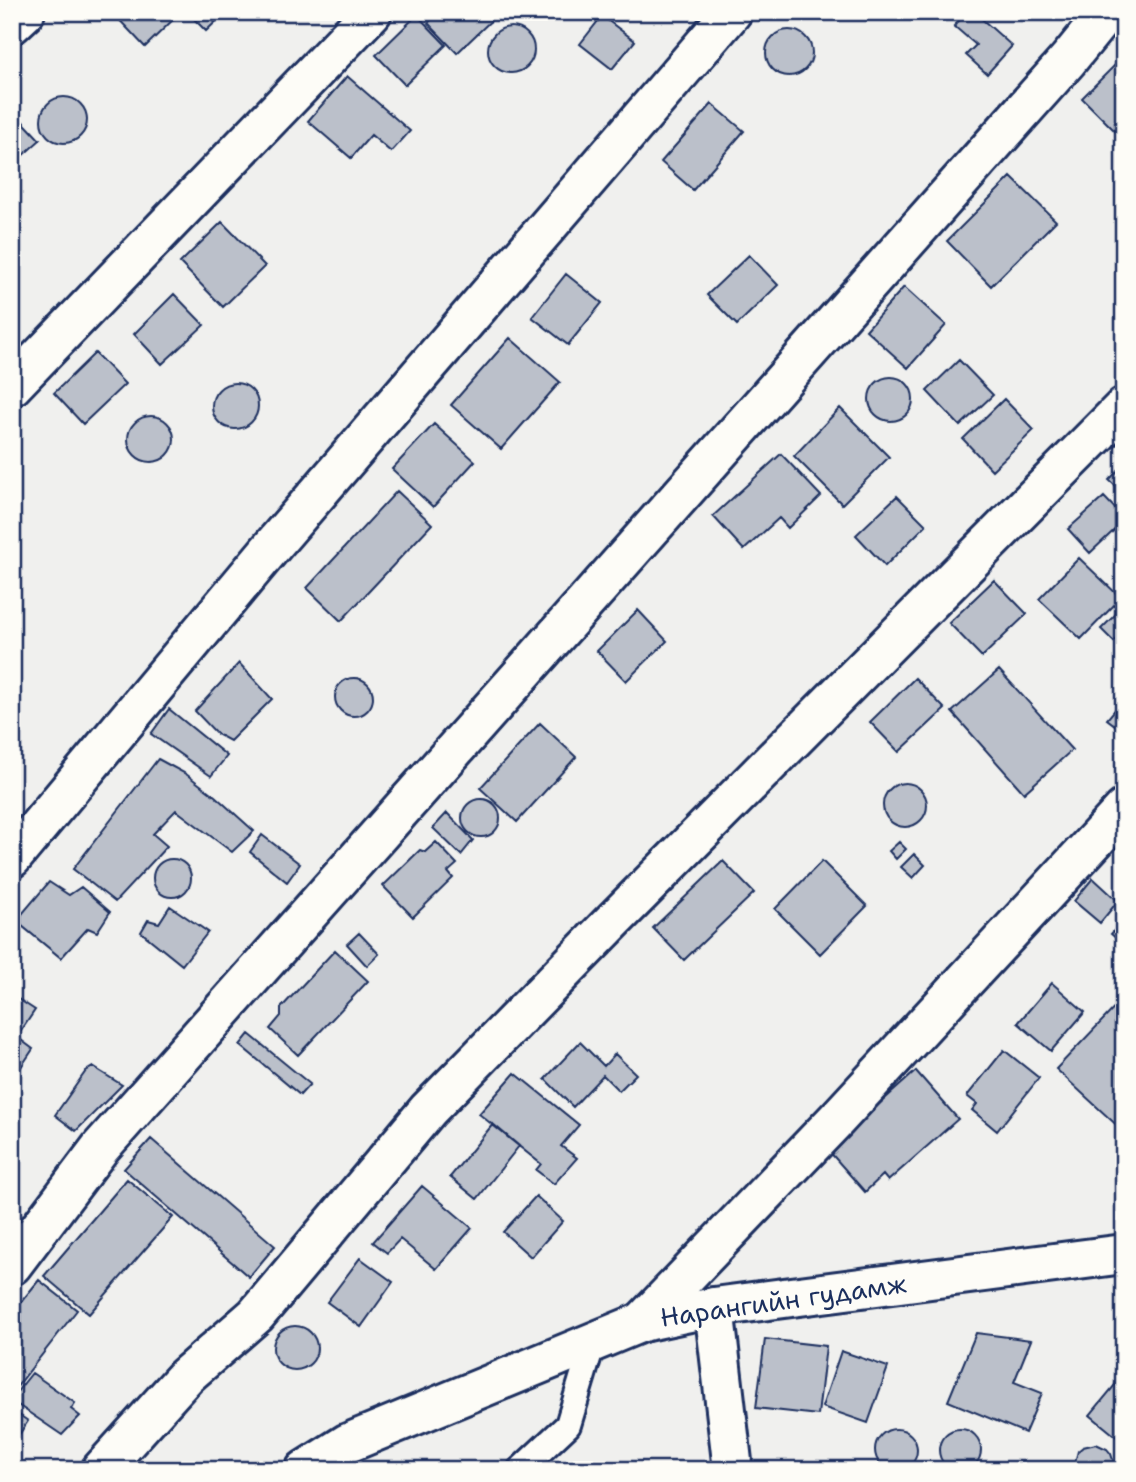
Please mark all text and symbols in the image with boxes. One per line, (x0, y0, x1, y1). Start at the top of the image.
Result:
street label: Нарангийн гудамж (658, 1265, 909, 1335)

